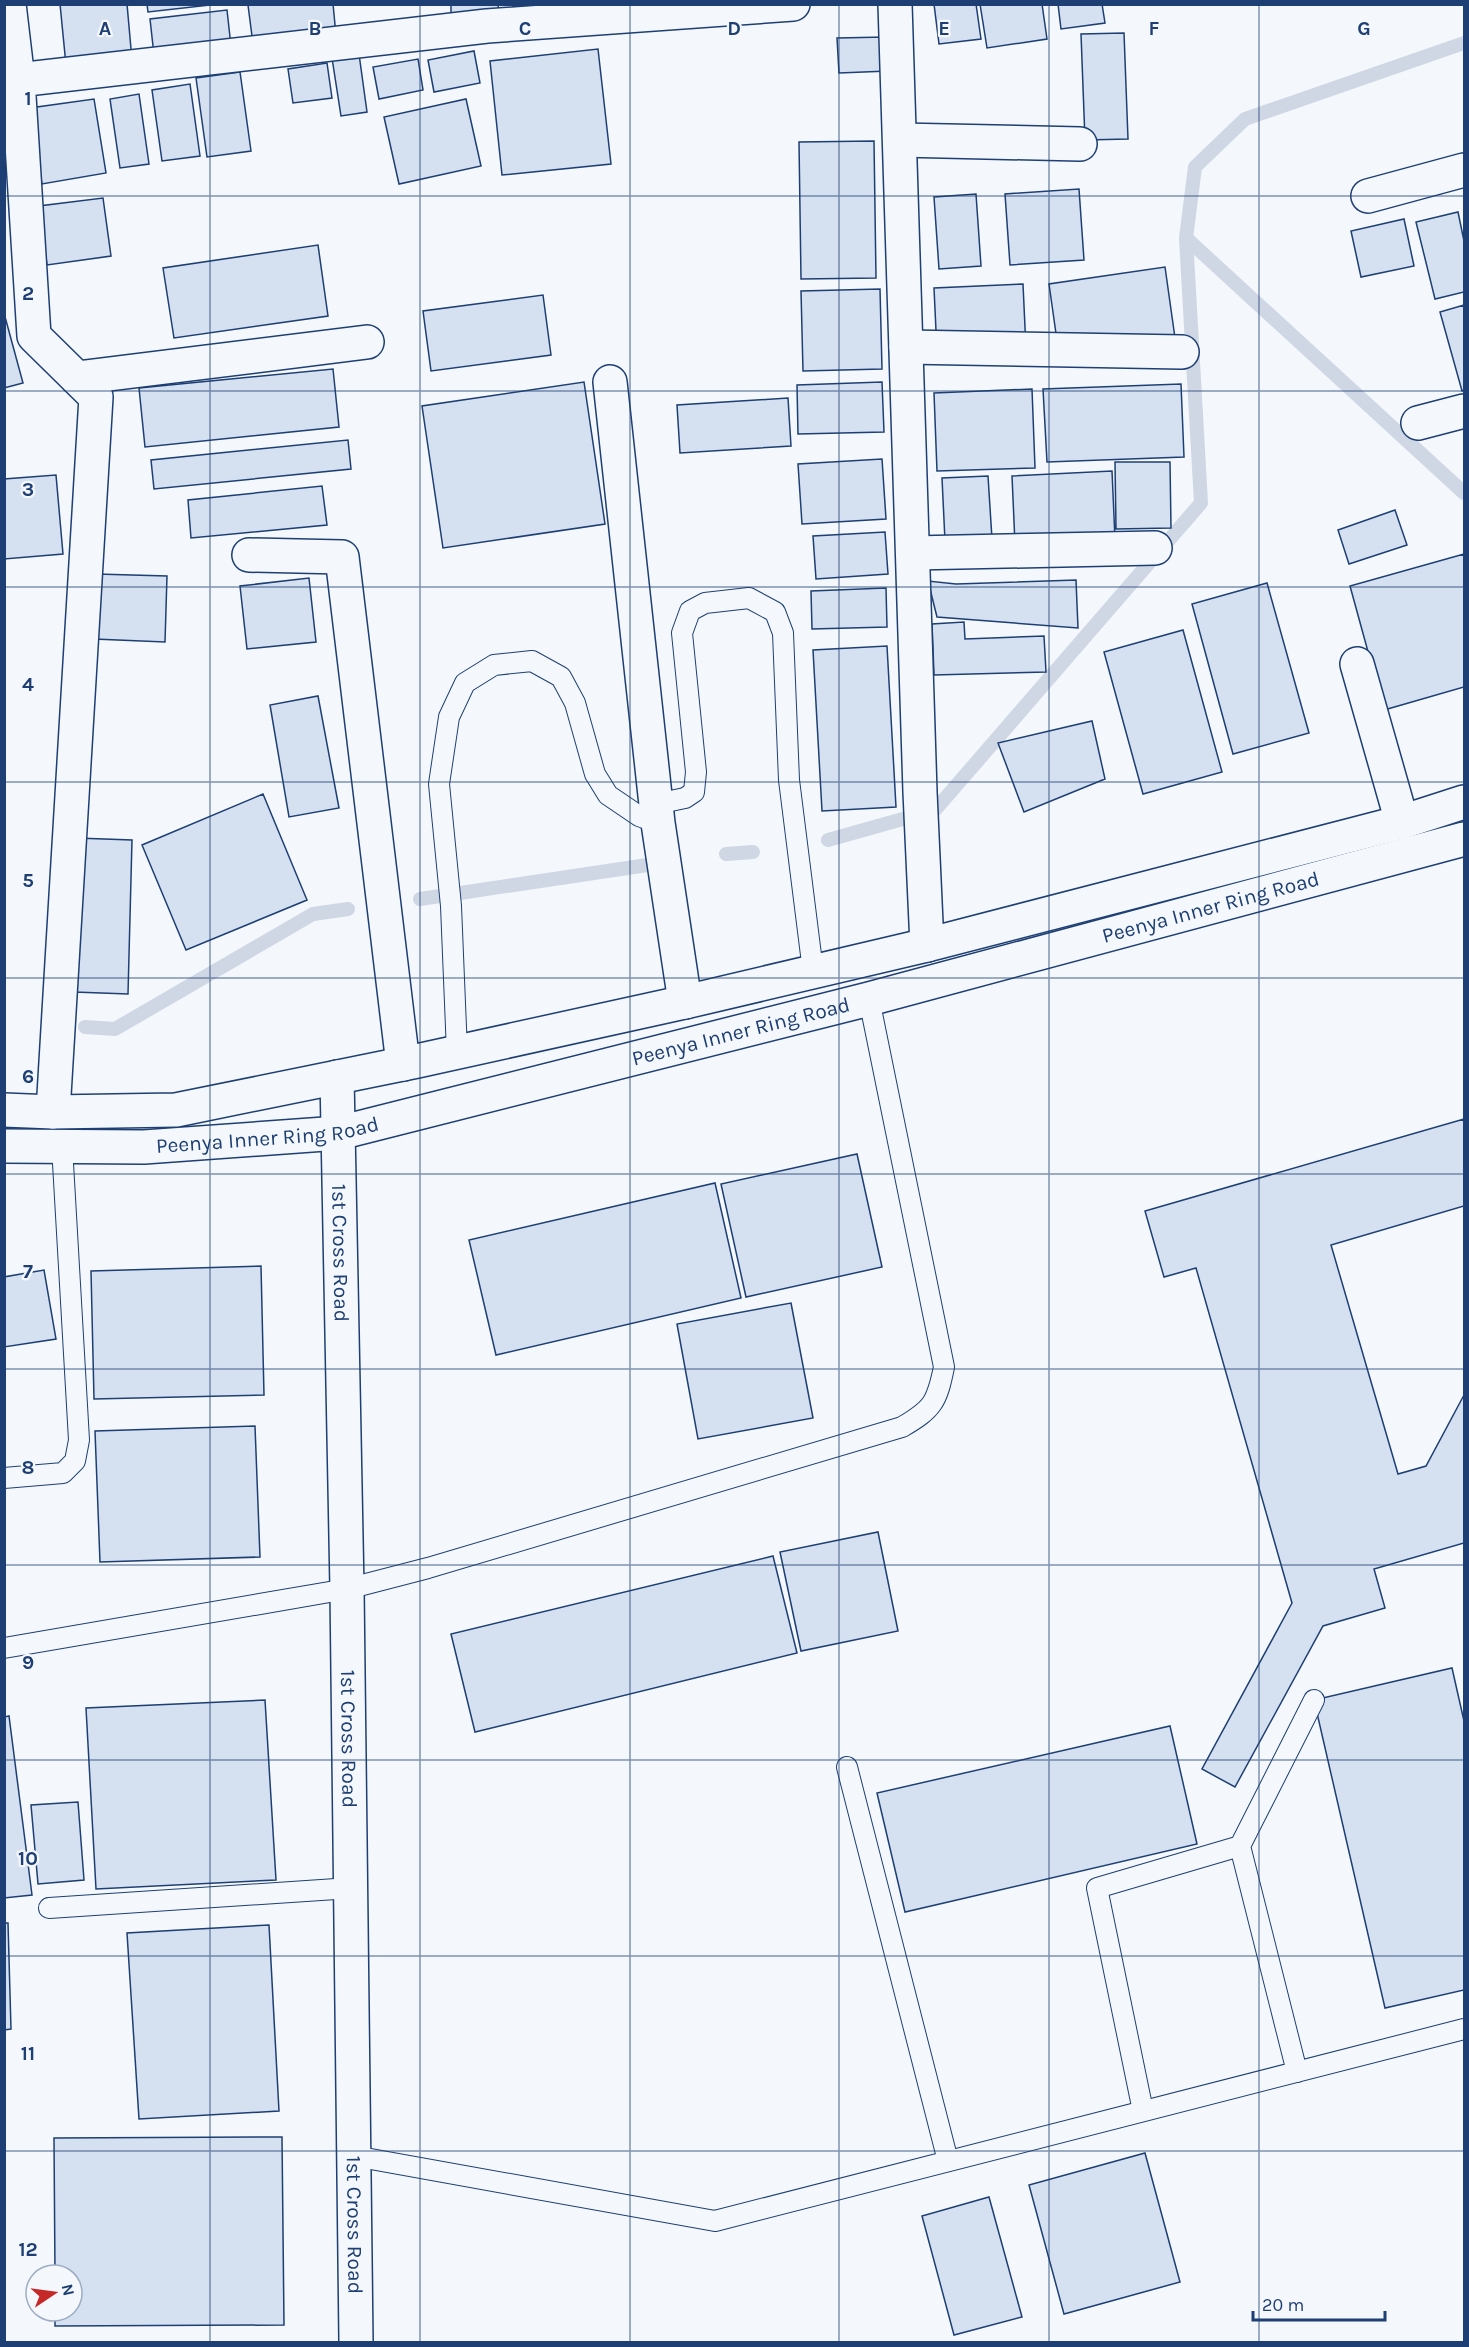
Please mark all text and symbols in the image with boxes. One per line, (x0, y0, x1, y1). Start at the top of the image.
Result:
text: A (99, 17, 112, 40)
text: B (309, 17, 321, 40)
text: C (519, 17, 531, 40)
text: D (727, 17, 741, 40)
text: E (938, 17, 950, 40)
text: F (1149, 17, 1160, 40)
text: G (1357, 17, 1371, 40)
text: 1 (24, 87, 32, 110)
text: 2 (22, 282, 34, 305)
text: 3 (22, 478, 34, 501)
text: 4 (22, 673, 34, 696)
street label: Peenya Inner Ring Road (1099, 866, 1322, 948)
text: 5 (22, 869, 34, 892)
street label: Peenya Inner Ring Road (629, 992, 852, 1070)
text: 6 (22, 1065, 34, 1088)
street label: Peenya Inner Ring Road (155, 1111, 381, 1158)
street label: 1st Cross Road (327, 1184, 354, 1322)
text: 7 (23, 1260, 33, 1283)
text: 8 (22, 1456, 34, 1479)
text: 9 (22, 1651, 34, 1674)
street label: 1st Cross Road (336, 1670, 362, 1808)
text: 10 (18, 1847, 38, 1870)
text: 11 (21, 2042, 35, 2065)
street label: 1st Cross Road (342, 2156, 367, 2294)
text: 12 (18, 2238, 38, 2261)
north arrow (24, 2263, 84, 2323)
text: N (58, 2282, 79, 2297)
scale bar (1253, 2284, 1385, 2322)
text: 20 m (1262, 2294, 1304, 2316)

